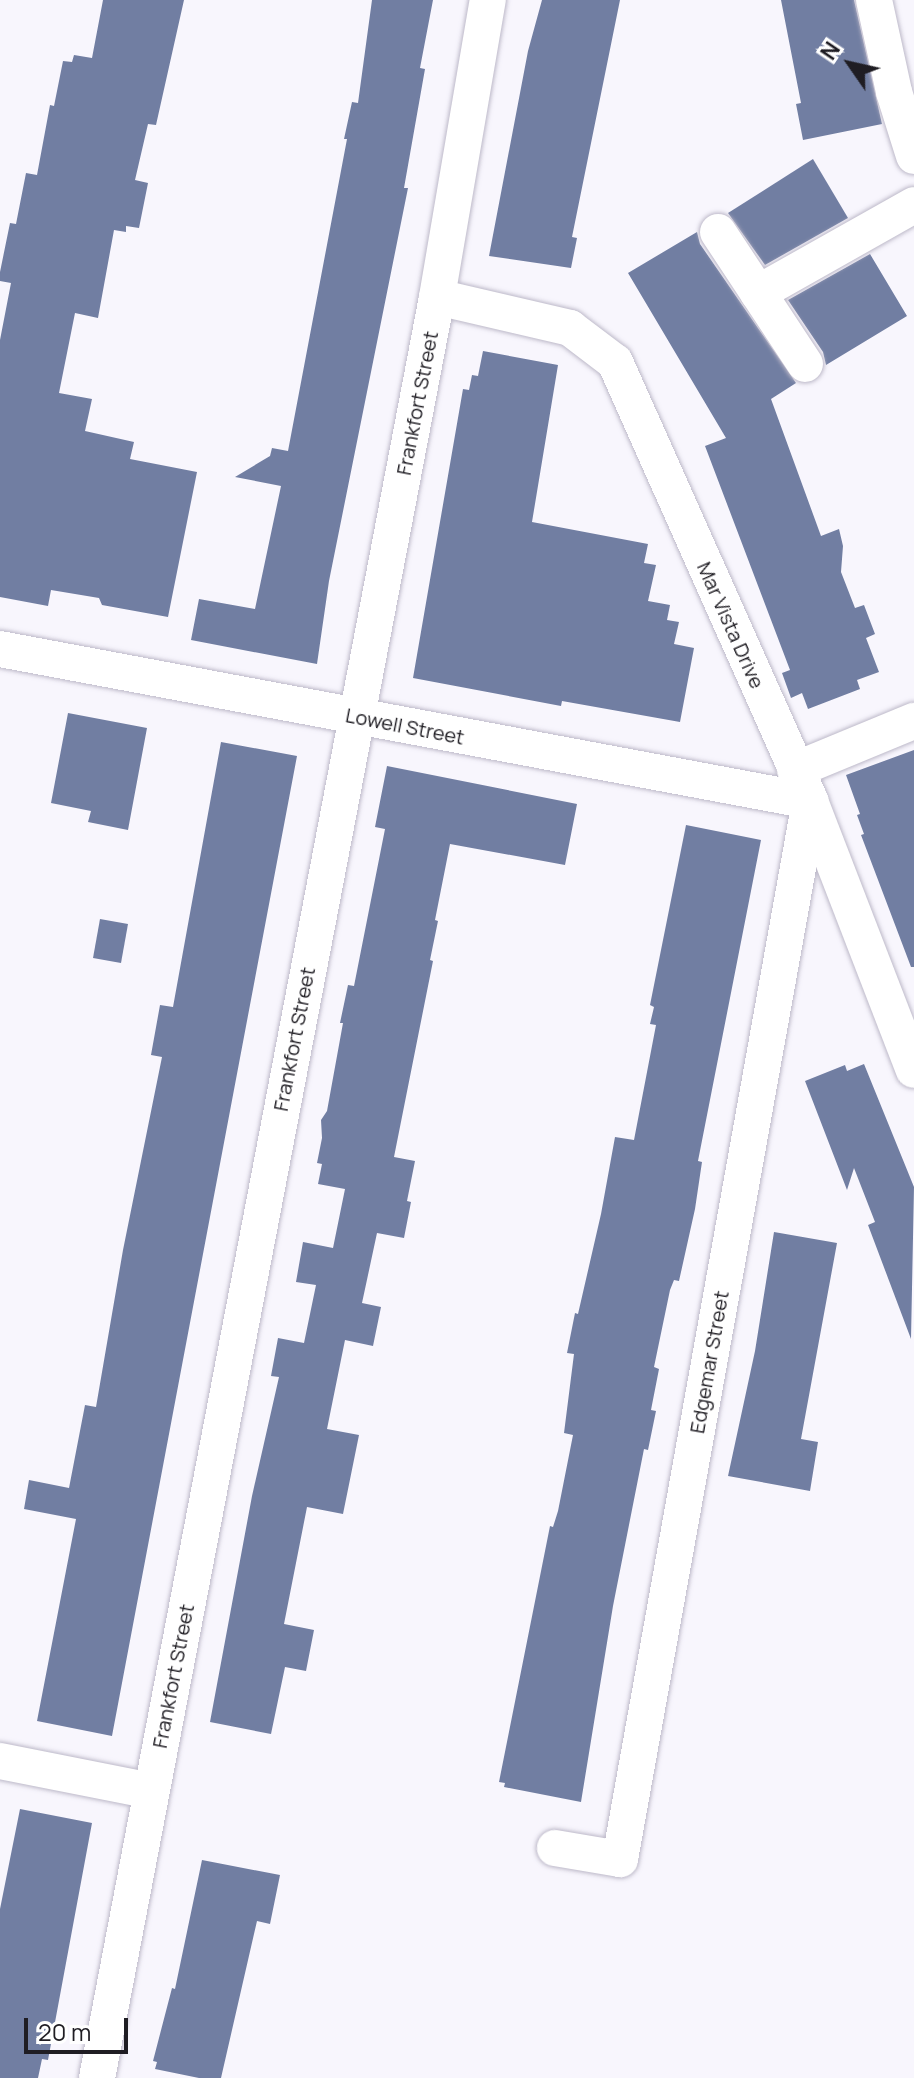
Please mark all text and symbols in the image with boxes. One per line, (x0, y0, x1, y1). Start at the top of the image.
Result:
north arrow (810, 24, 890, 104)
text: N (813, 36, 847, 66)
street label: Frankfort Street (391, 329, 443, 477)
street label: Mar Vista Drive (692, 558, 770, 692)
street label: Lowell Street (344, 703, 466, 749)
street label: Frankfort Street (268, 965, 320, 1113)
street label: Edgemar Street (685, 1289, 733, 1435)
street label: Frankfort Street (147, 1602, 199, 1750)
scale bar (28, 2002, 132, 2052)
text: 20 m (38, 2015, 91, 2048)

